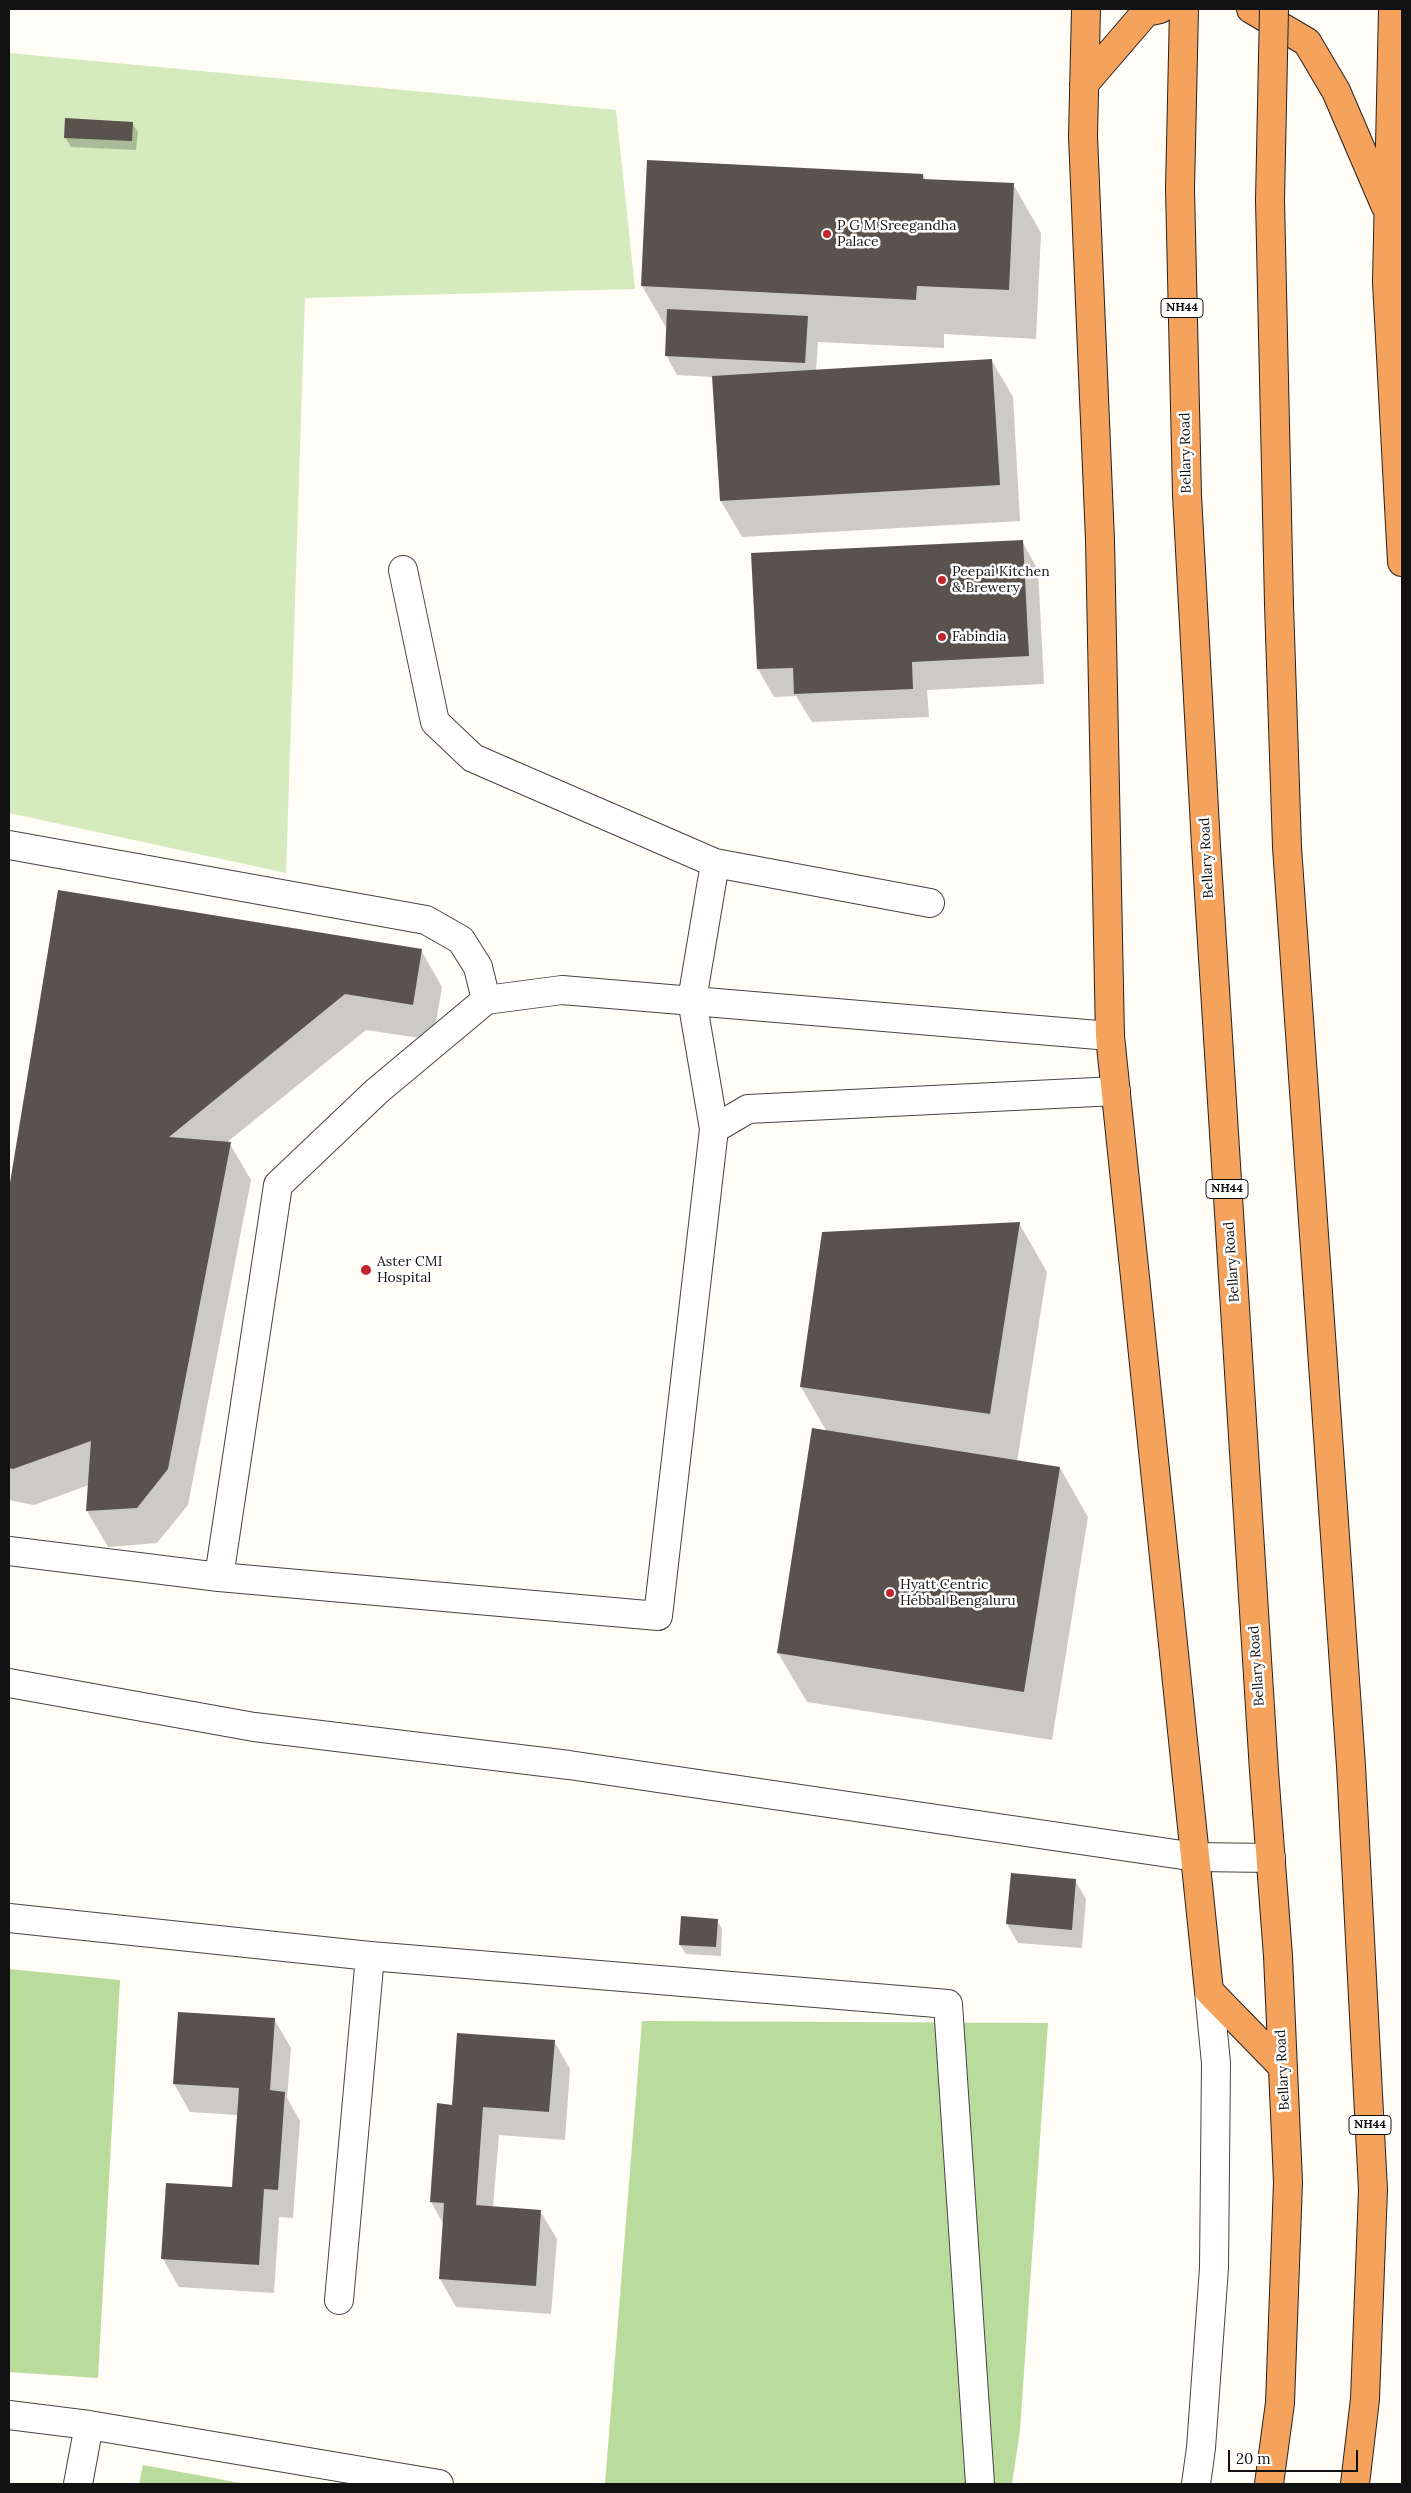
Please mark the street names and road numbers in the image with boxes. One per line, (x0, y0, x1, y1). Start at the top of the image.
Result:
road number: NH44 (1161, 298, 1203, 318)
street label: Bellary Road (1177, 412, 1195, 494)
street label: Bellary Road (1196, 817, 1218, 899)
road number: NH44 (1206, 1180, 1248, 1198)
street label: Bellary Road (1221, 1221, 1243, 1303)
street label: Bellary Road (1246, 1625, 1268, 1707)
street label: Bellary Road (1272, 2029, 1294, 2111)
road number: NH44 (1349, 2116, 1391, 2134)

